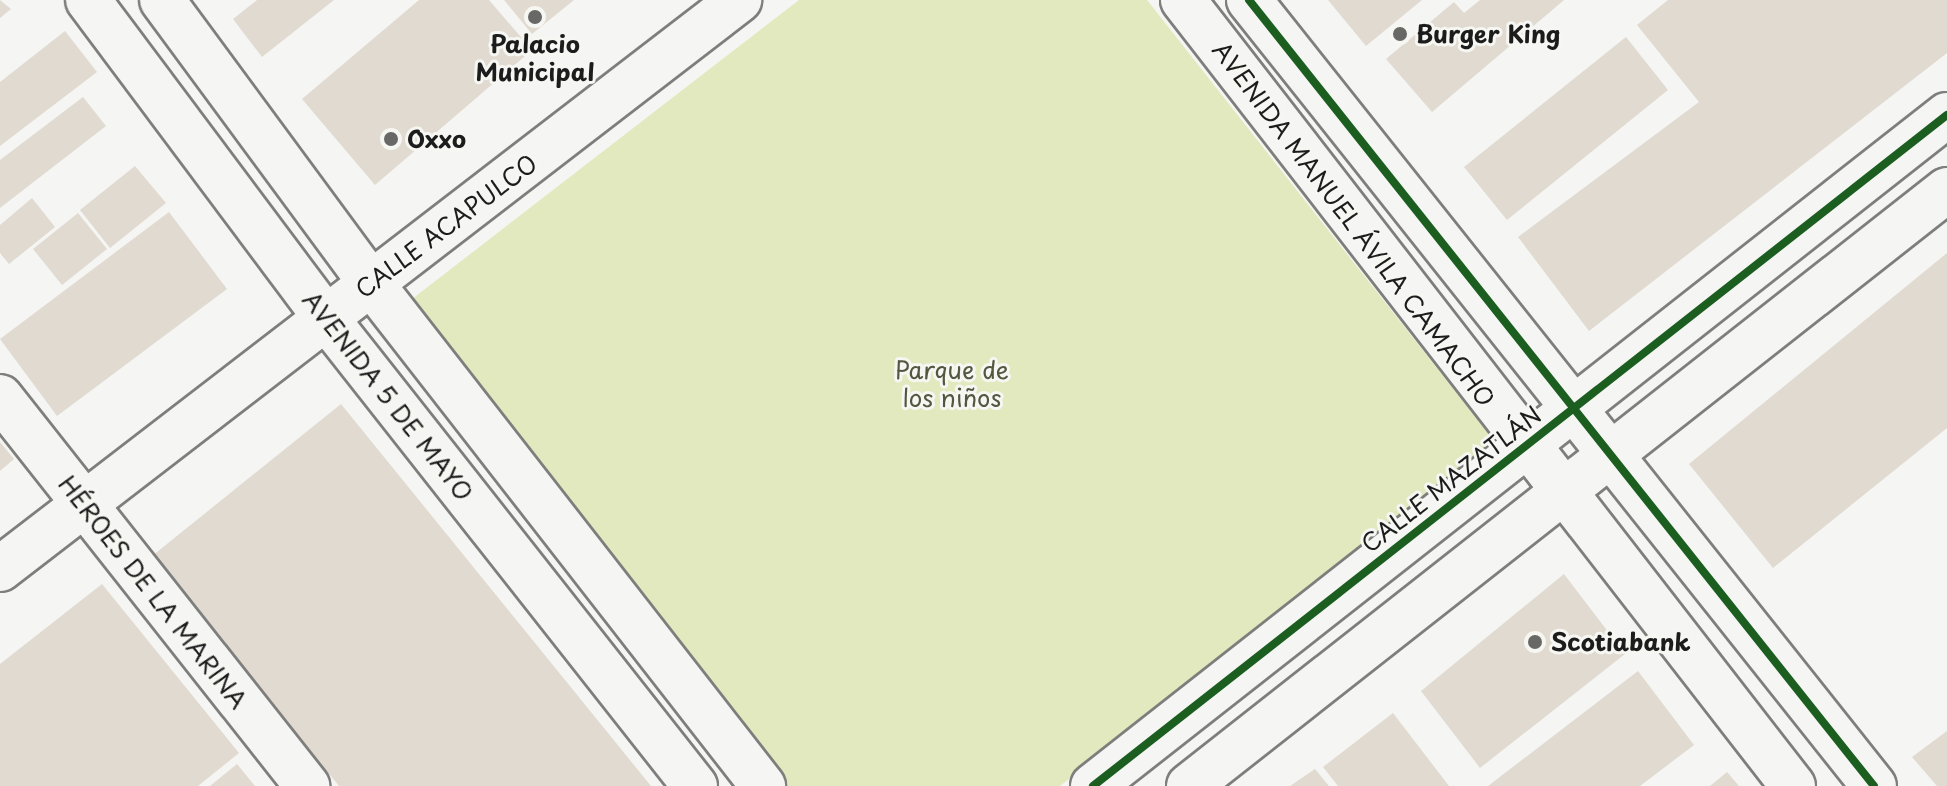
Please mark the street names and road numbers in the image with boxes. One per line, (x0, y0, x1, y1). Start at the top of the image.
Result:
street label: AVENIDA MANUEL ÁVILA CAMACHO (1207, 36, 1501, 412)
street label: CALLE ACAPULCO (348, 147, 544, 305)
street label: AVENIDA 5 DE MAYO (297, 285, 479, 507)
street label: CALLE MAZATLÁN (1352, 397, 1550, 561)
street label: HÉROES DE LA MARINA (52, 468, 254, 716)

